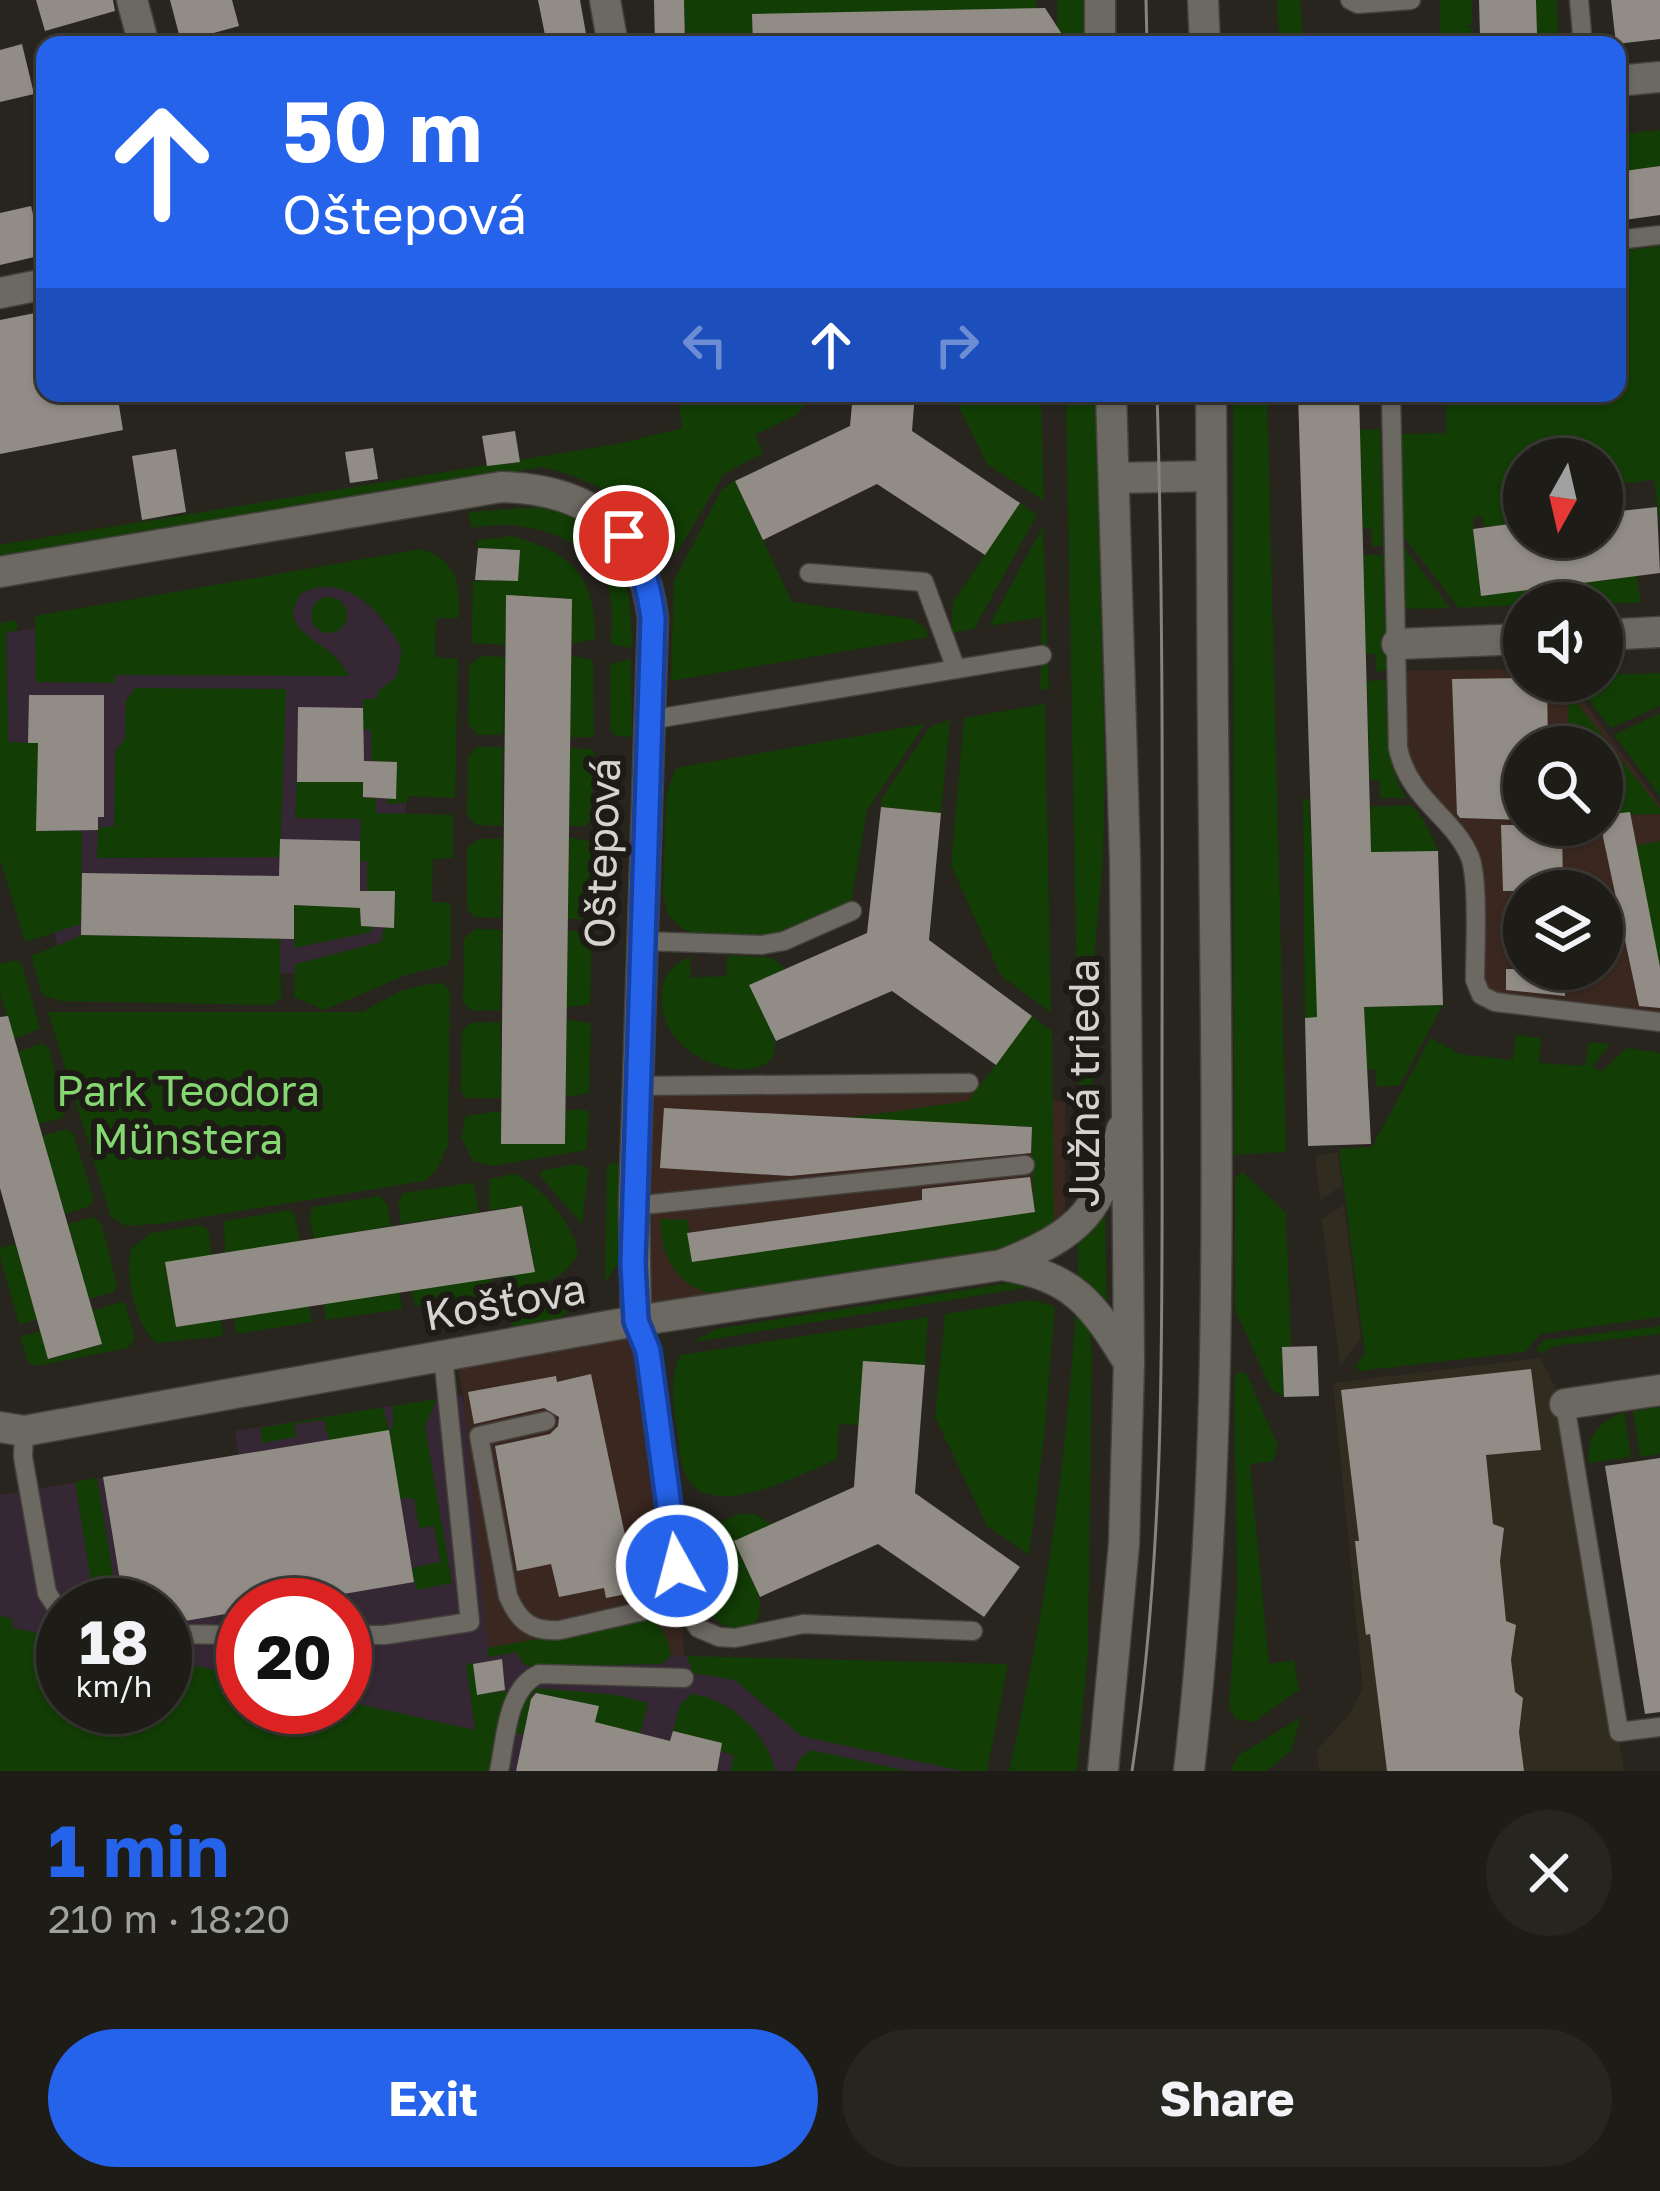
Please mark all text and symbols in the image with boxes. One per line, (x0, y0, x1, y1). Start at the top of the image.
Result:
text: 50 m (282, 80, 482, 180)
icon: ahead (84, 84, 240, 240)
text: Oštepová (282, 181, 527, 246)
icon: left (672, 312, 738, 378)
icon: ahead (798, 312, 864, 378)
icon: right (924, 312, 990, 378)
north arrow (1503, 438, 1623, 558)
map controls (1503, 438, 1623, 990)
pin (573, 485, 675, 587)
icon: arrive (591, 503, 657, 569)
button: sound (1503, 582, 1623, 702)
button: search (1503, 726, 1623, 846)
street label: Oštepová (573, 757, 629, 949)
button: layers (1503, 870, 1623, 990)
street label: Južná trieda (1058, 959, 1108, 1207)
park label: Park Teodora Münstera (56, 1065, 320, 1163)
street label: Košťova (420, 1262, 589, 1340)
position arrow (614, 1503, 740, 1629)
speed limit sign: 20 (216, 1578, 372, 1734)
text: 18 (79, 1605, 149, 1677)
text: km/h (76, 1668, 152, 1704)
text: 1 min (48, 1806, 229, 1893)
button: close (1486, 1810, 1612, 1936)
text: 210 m · 18:20 (48, 1895, 290, 1942)
button: Exit (48, 2029, 818, 2167)
button: Share (842, 2029, 1612, 2167)

